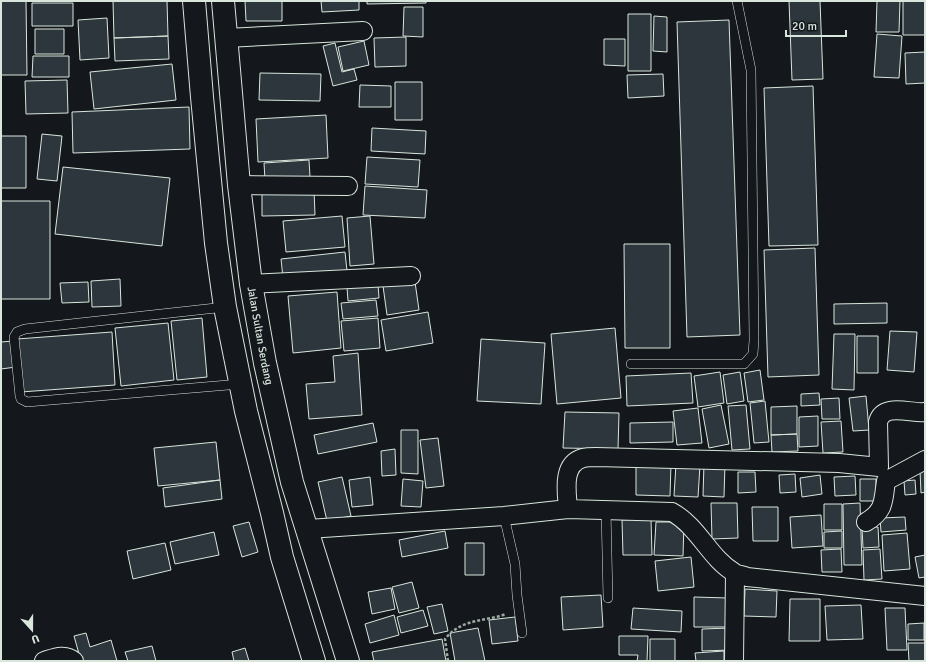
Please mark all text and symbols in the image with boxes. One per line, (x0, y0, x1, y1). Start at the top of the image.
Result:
scale bar (786, 12, 846, 38)
text: 20 m (792, 19, 817, 34)
street label: Jalan Sultan Serdang (245, 286, 276, 386)
north arrow (12, 610, 52, 650)
text: U (30, 631, 41, 646)

